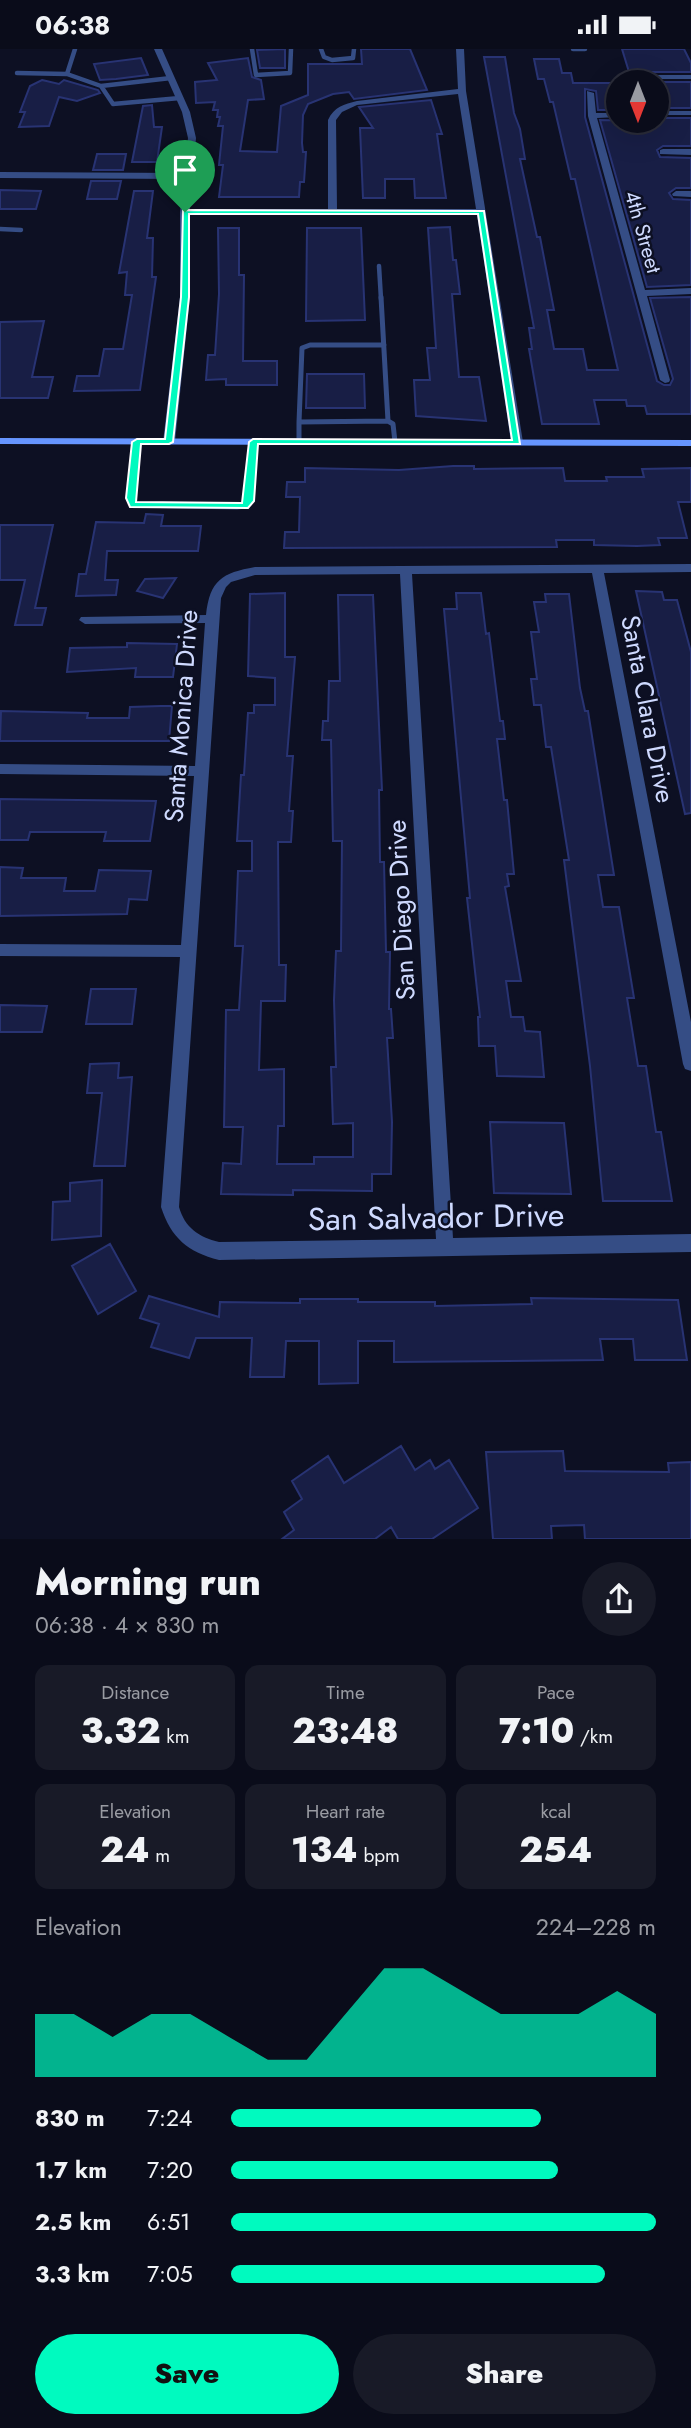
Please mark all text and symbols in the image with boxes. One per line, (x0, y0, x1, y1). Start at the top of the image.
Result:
text: 06:38 (35, 6, 110, 44)
north arrow (606, 70, 668, 133)
map controls (606, 70, 669, 133)
pin (155, 140, 215, 212)
icon: arrive (166, 151, 204, 189)
street label: 4th Street (617, 187, 669, 277)
street label: Santa Monica Drive (155, 608, 207, 824)
street label: Santa Clara Drive (611, 612, 685, 806)
street label: San Diego Drive (377, 819, 425, 1001)
street label: San Salvador Drive (307, 1192, 565, 1242)
text: Morning run (35, 1554, 261, 1609)
button: share (582, 1562, 656, 1636)
text: 06:38 · 4 × 830 m (35, 1608, 219, 1642)
text: Distance (101, 1679, 169, 1706)
text: Time (326, 1679, 365, 1706)
text: Pace (537, 1679, 575, 1706)
text: 3.32 (81, 1706, 161, 1756)
text: 23:48 (292, 1706, 399, 1756)
text: 7:10 (499, 1706, 574, 1756)
text: km (161, 1723, 190, 1750)
text: /km (574, 1723, 613, 1750)
text: Elevation (99, 1798, 171, 1825)
text: Heart rate (306, 1798, 385, 1825)
text: kcal (540, 1798, 571, 1825)
text: 24 (100, 1825, 150, 1875)
text: 134 (291, 1825, 358, 1875)
text: 254 (519, 1825, 592, 1875)
text: m (150, 1842, 170, 1869)
text: bpm (358, 1842, 400, 1869)
text: Elevation (35, 1910, 122, 1944)
text: 224–228 m (536, 1910, 656, 1944)
text: 830 m (35, 2101, 105, 2135)
text: 7:24 (147, 2101, 192, 2135)
text: 1.7 km (35, 2153, 107, 2187)
text: 7:20 (147, 2153, 193, 2187)
text: 2.5 km (35, 2205, 111, 2239)
text: 6:51 (147, 2205, 190, 2239)
text: 3.3 km (35, 2257, 110, 2291)
text: 7:05 (147, 2257, 193, 2291)
button: Save (35, 2334, 339, 2414)
button: Share (353, 2334, 656, 2414)

